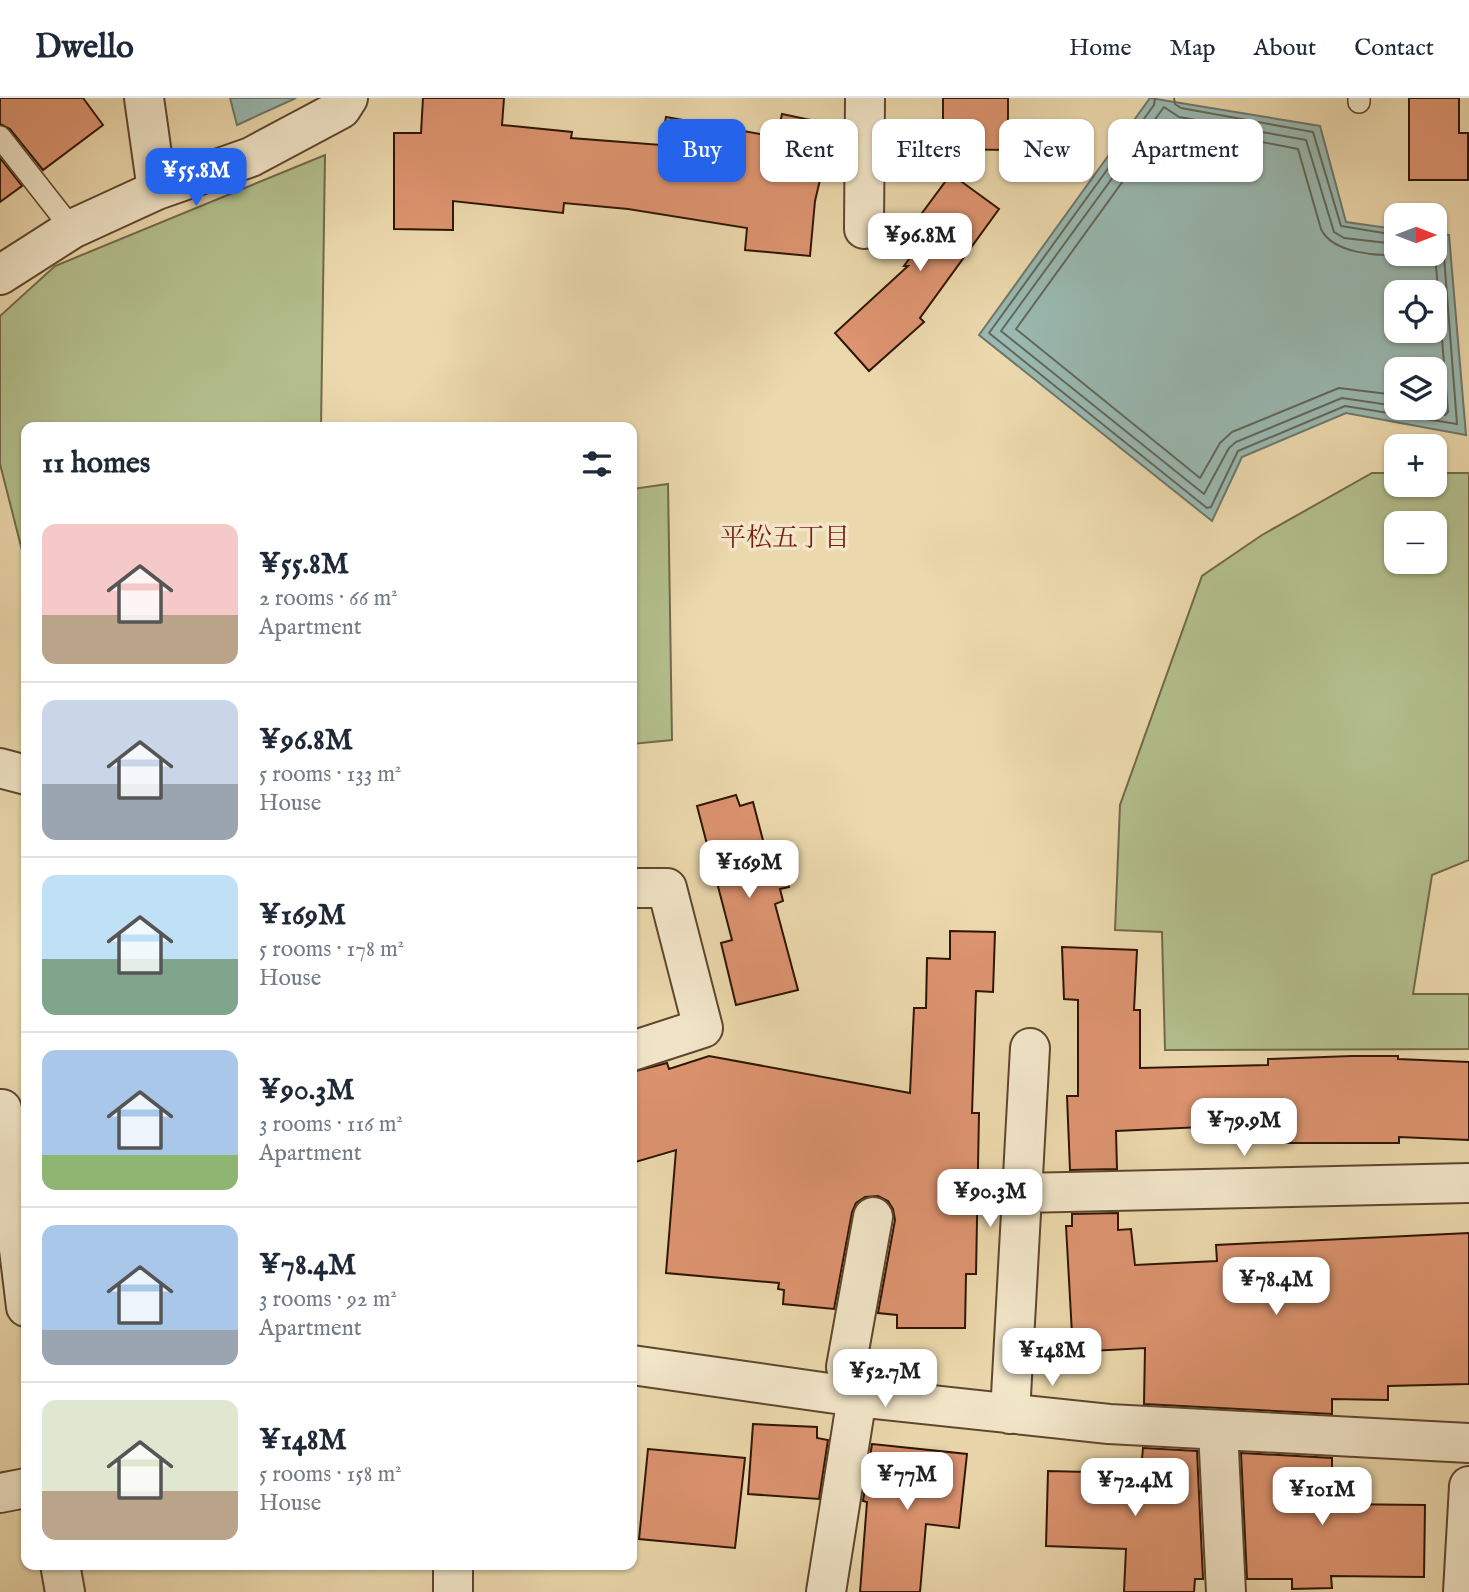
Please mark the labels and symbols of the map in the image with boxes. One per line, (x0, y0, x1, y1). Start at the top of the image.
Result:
pin: ¥55.8M (139, 148, 253, 208)
north arrow (1384, 203, 1447, 266)
pin: ¥96.8M (863, 214, 977, 273)
district label: 平松五丁目 (720, 522, 850, 555)
pin: ¥169M (700, 840, 798, 900)
pin: ¥79.9M (1187, 1098, 1301, 1158)
pin: ¥90.3M (933, 1170, 1047, 1229)
pin: ¥78.4M (1219, 1258, 1333, 1317)
pin: ¥148M (1003, 1328, 1101, 1388)
pin: ¥52.7M (828, 1350, 942, 1409)
pin: ¥77M (866, 1452, 948, 1512)
pin: ¥72.4M (1078, 1458, 1192, 1518)
pin: ¥101M (1273, 1468, 1371, 1527)

